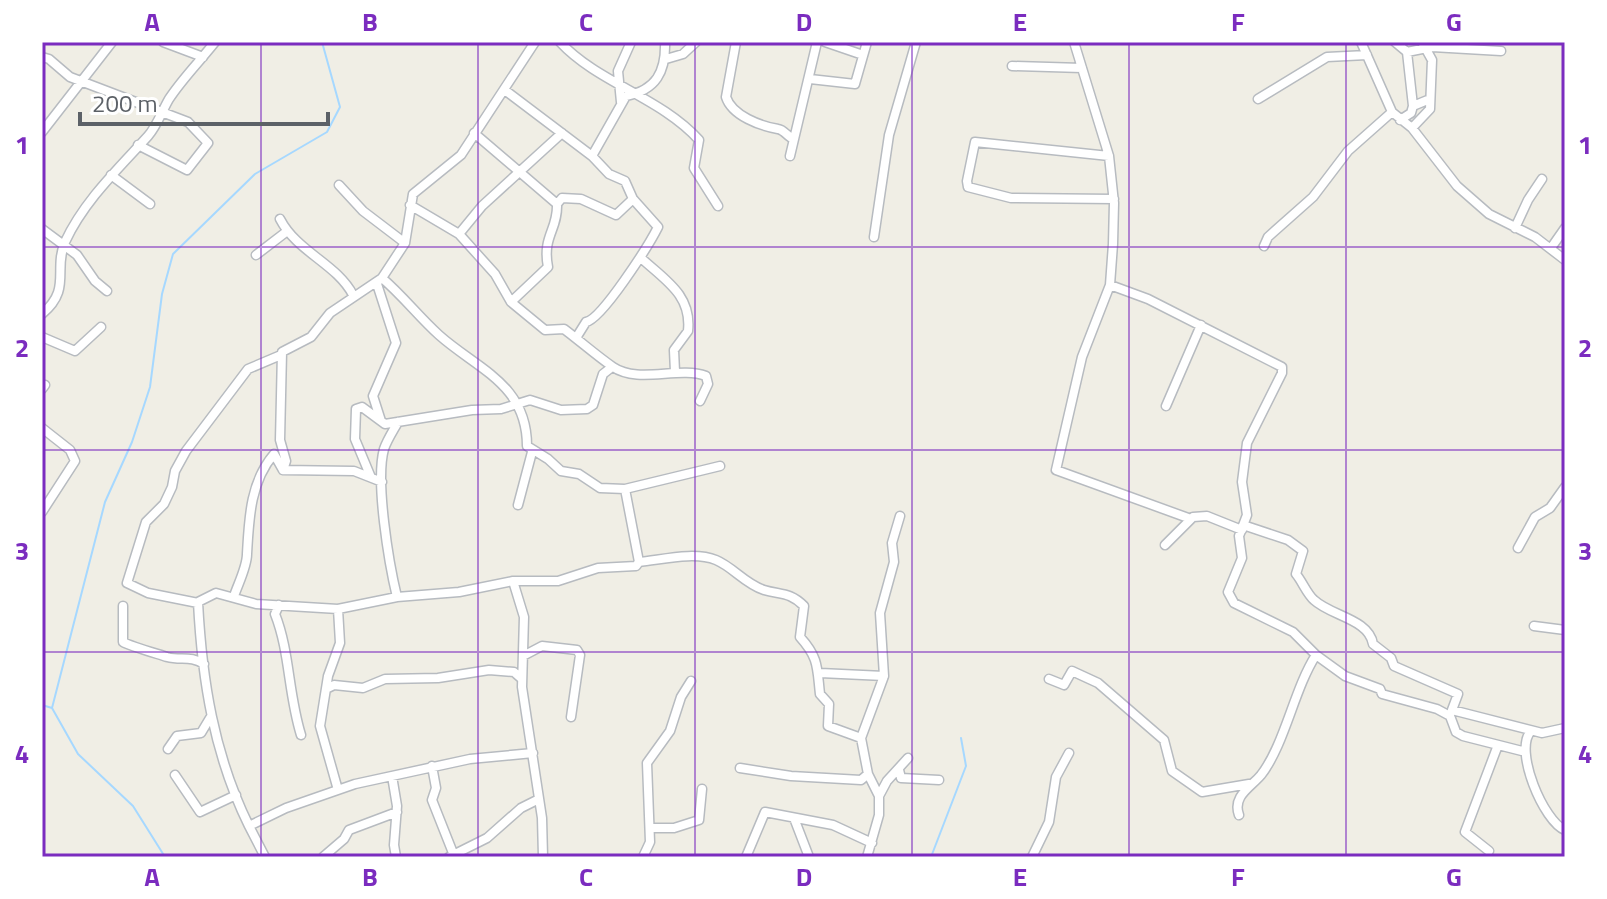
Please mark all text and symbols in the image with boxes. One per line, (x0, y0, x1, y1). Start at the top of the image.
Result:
text: A (144, 2, 160, 41)
text: B (362, 2, 378, 41)
text: C (579, 2, 593, 41)
text: D (796, 2, 812, 41)
text: E (1013, 2, 1027, 41)
text: F (1231, 2, 1245, 41)
text: G (1446, 2, 1462, 41)
scale bar (80, 76, 328, 126)
text: 200 m (92, 85, 158, 121)
text: 1 (15, 125, 29, 164)
text: 1 (1578, 125, 1592, 164)
text: 2 (15, 328, 29, 367)
text: 2 (1578, 328, 1592, 367)
text: 3 (15, 531, 29, 570)
text: 3 (1578, 531, 1592, 570)
text: 4 (15, 734, 29, 773)
text: 4 (1578, 734, 1592, 773)
text: A (144, 857, 160, 896)
text: B (362, 857, 378, 896)
text: C (579, 857, 593, 896)
text: D (796, 857, 812, 896)
text: E (1013, 857, 1027, 896)
text: F (1231, 857, 1245, 896)
text: G (1446, 857, 1462, 896)

